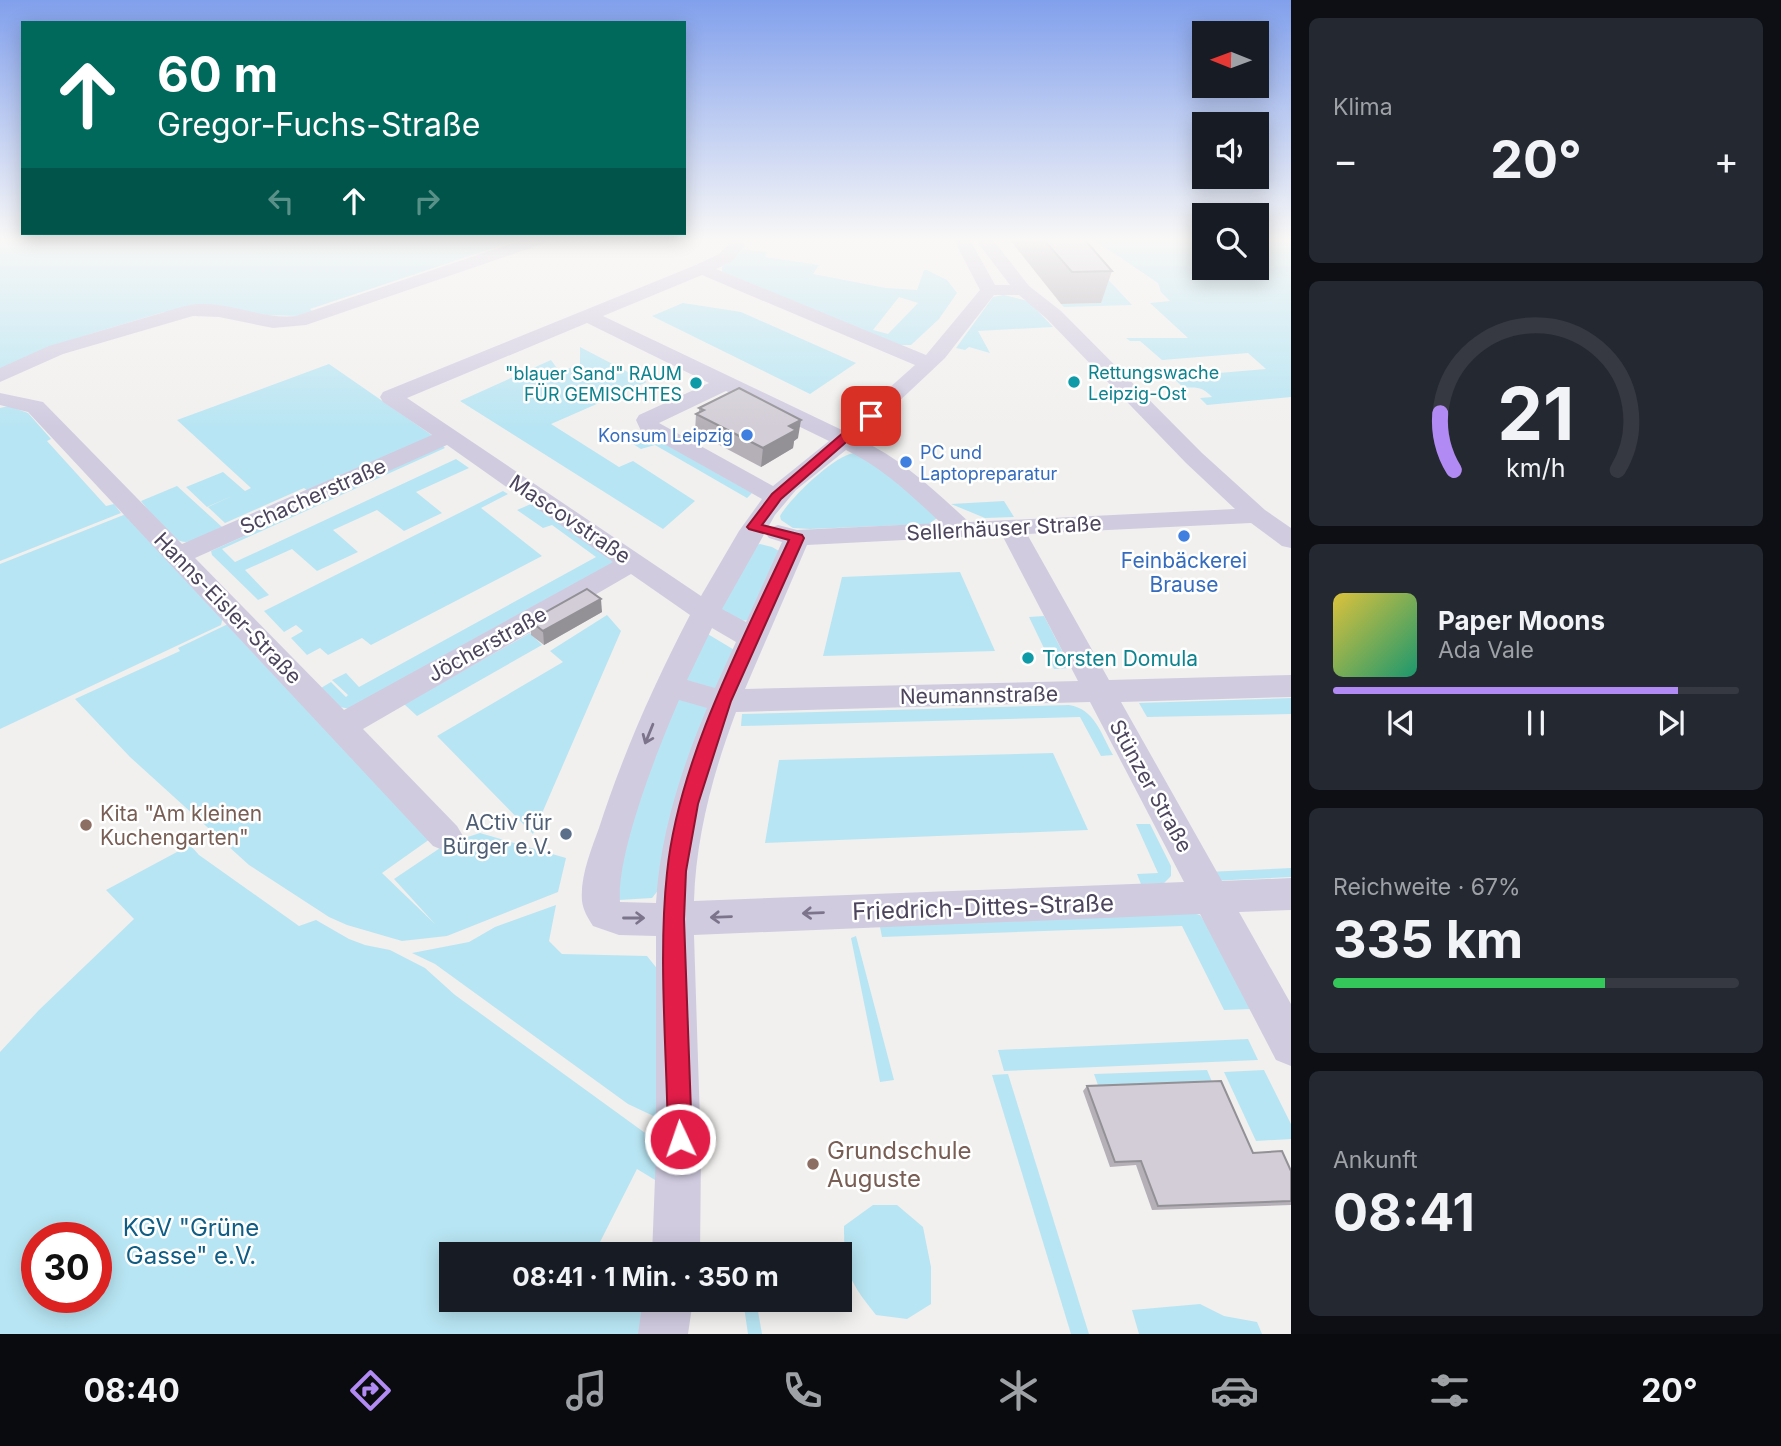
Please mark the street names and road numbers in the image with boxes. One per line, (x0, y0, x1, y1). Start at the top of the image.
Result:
street label: Schacherstraße (236, 453, 390, 539)
street label: Mascovstraße (505, 469, 635, 569)
street label: Sellerhäuser Straße (906, 510, 1102, 546)
street label: Hanns-Eisler-Straße (149, 527, 307, 689)
street label: Jöcherstraße (423, 601, 551, 687)
street label: Neumannstraße (900, 681, 1058, 709)
street label: Stünzer Straße (1104, 715, 1198, 857)
street label: Friedrich-Dittes-Straße (852, 888, 1114, 926)

